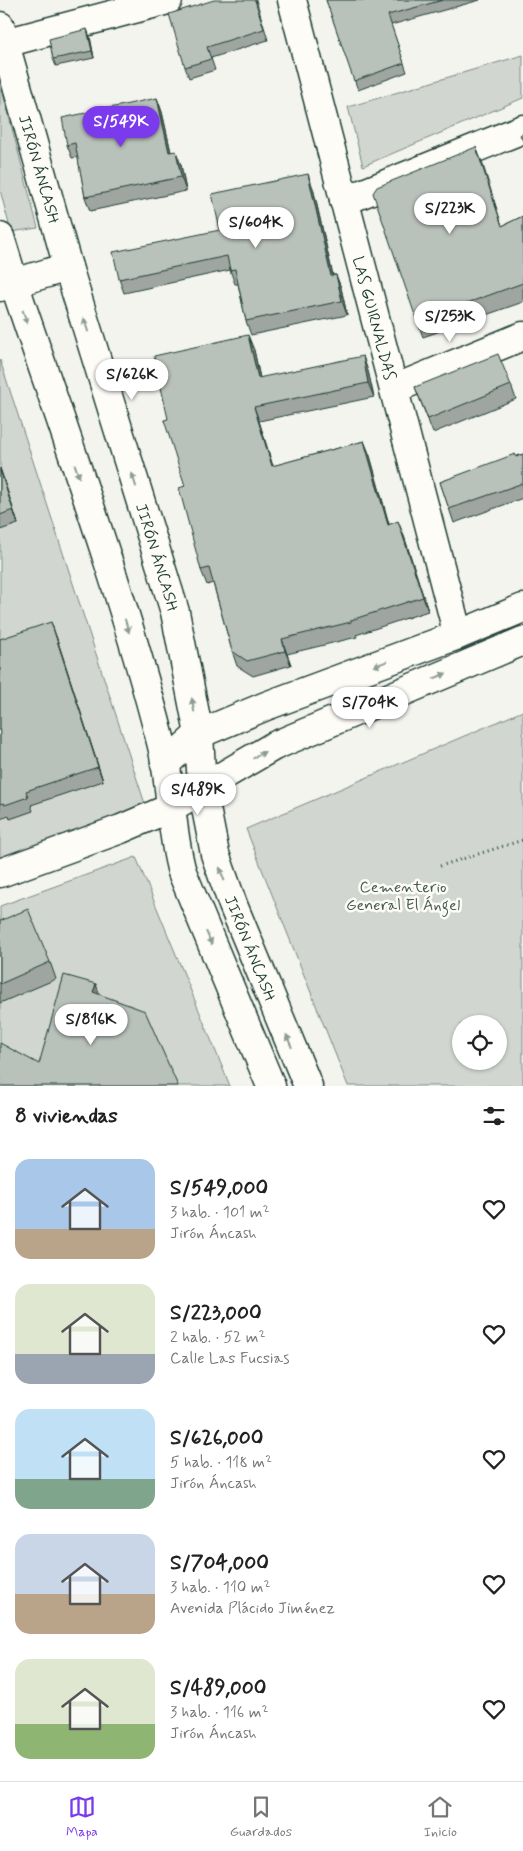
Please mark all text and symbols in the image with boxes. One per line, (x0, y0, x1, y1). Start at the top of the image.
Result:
pin: S/549K (80, 106, 162, 148)
text: S/549K (94, 111, 148, 132)
street label: JIRÓN ÁNCASH (13, 113, 64, 226)
pin: S/223K (409, 192, 491, 235)
text: S/223K (425, 198, 475, 219)
pin: S/604K (215, 206, 297, 249)
text: S/604K (229, 212, 283, 233)
street label: LAS GUIRNALDAS (347, 254, 400, 383)
pin: S/253K (409, 300, 491, 343)
text: S/253K (425, 306, 475, 327)
one-way arrow (21, 310, 29, 325)
one-way arrow (82, 317, 90, 332)
pin: S/626K (91, 358, 173, 401)
text: S/626K (106, 364, 158, 385)
one-way arrow (74, 464, 82, 479)
one-way arrow (130, 472, 138, 487)
street label: JIRÓN ÁNCASH (130, 501, 183, 614)
one-way arrow (124, 618, 132, 633)
one-way arrow (372, 660, 387, 668)
one-way arrow (433, 671, 447, 679)
pin: S/704K (329, 686, 411, 729)
text: S/704K (342, 692, 398, 713)
one-way arrow (189, 696, 197, 712)
one-way arrow (253, 750, 266, 759)
pin: S/489K (157, 774, 239, 816)
text: S/489K (171, 779, 225, 800)
one-way arrow (218, 866, 226, 881)
park label: Cementerio General El Ángel (346, 877, 460, 917)
street label: JIRÓN ÁNCASH (219, 893, 280, 1004)
one-way arrow (206, 931, 214, 945)
pin: S/816K (50, 1004, 132, 1046)
text: S/816K (66, 1009, 116, 1030)
map controls (452, 1015, 507, 1070)
button: locate (452, 1015, 507, 1070)
one-way arrow (285, 1034, 293, 1048)
text: 8 viviendas (15, 1102, 118, 1130)
icon: filters (480, 1102, 508, 1130)
text: S/549,000 (170, 1174, 268, 1202)
icon: home (55, 1179, 115, 1239)
icon: heart (480, 1195, 508, 1223)
text: 3 hab. · 101 m² (170, 1202, 269, 1223)
text: Jirón Áncash (170, 1223, 257, 1244)
text: S/223,000 (170, 1299, 262, 1327)
icon: home (55, 1304, 115, 1364)
icon: heart (480, 1320, 508, 1348)
text: 2 hab. · 52 m² (170, 1327, 266, 1348)
text: Calle Las Fucsias (170, 1348, 289, 1369)
text: S/626,000 (170, 1424, 263, 1452)
icon: home (55, 1429, 115, 1489)
icon: heart (480, 1445, 508, 1473)
text: 5 hab. · 118 m² (170, 1452, 272, 1473)
text: Jirón Áncash (170, 1473, 257, 1494)
text: S/704,000 (170, 1549, 269, 1577)
icon: home (55, 1554, 115, 1614)
icon: heart (480, 1570, 508, 1598)
text: 3 hab. · 110 m² (170, 1577, 271, 1598)
text: Avenida Plácido Jiménez (170, 1598, 335, 1619)
text: S/489,000 (170, 1674, 266, 1702)
icon: home (55, 1679, 115, 1739)
icon: heart (480, 1695, 508, 1723)
text: 3 hab. · 116 m² (170, 1702, 269, 1723)
text: Jirón Áncash (170, 1723, 257, 1744)
tab: Mapa (66, 1793, 98, 1841)
tab: Guardados (230, 1793, 292, 1841)
tab: Inicio (424, 1793, 457, 1841)

